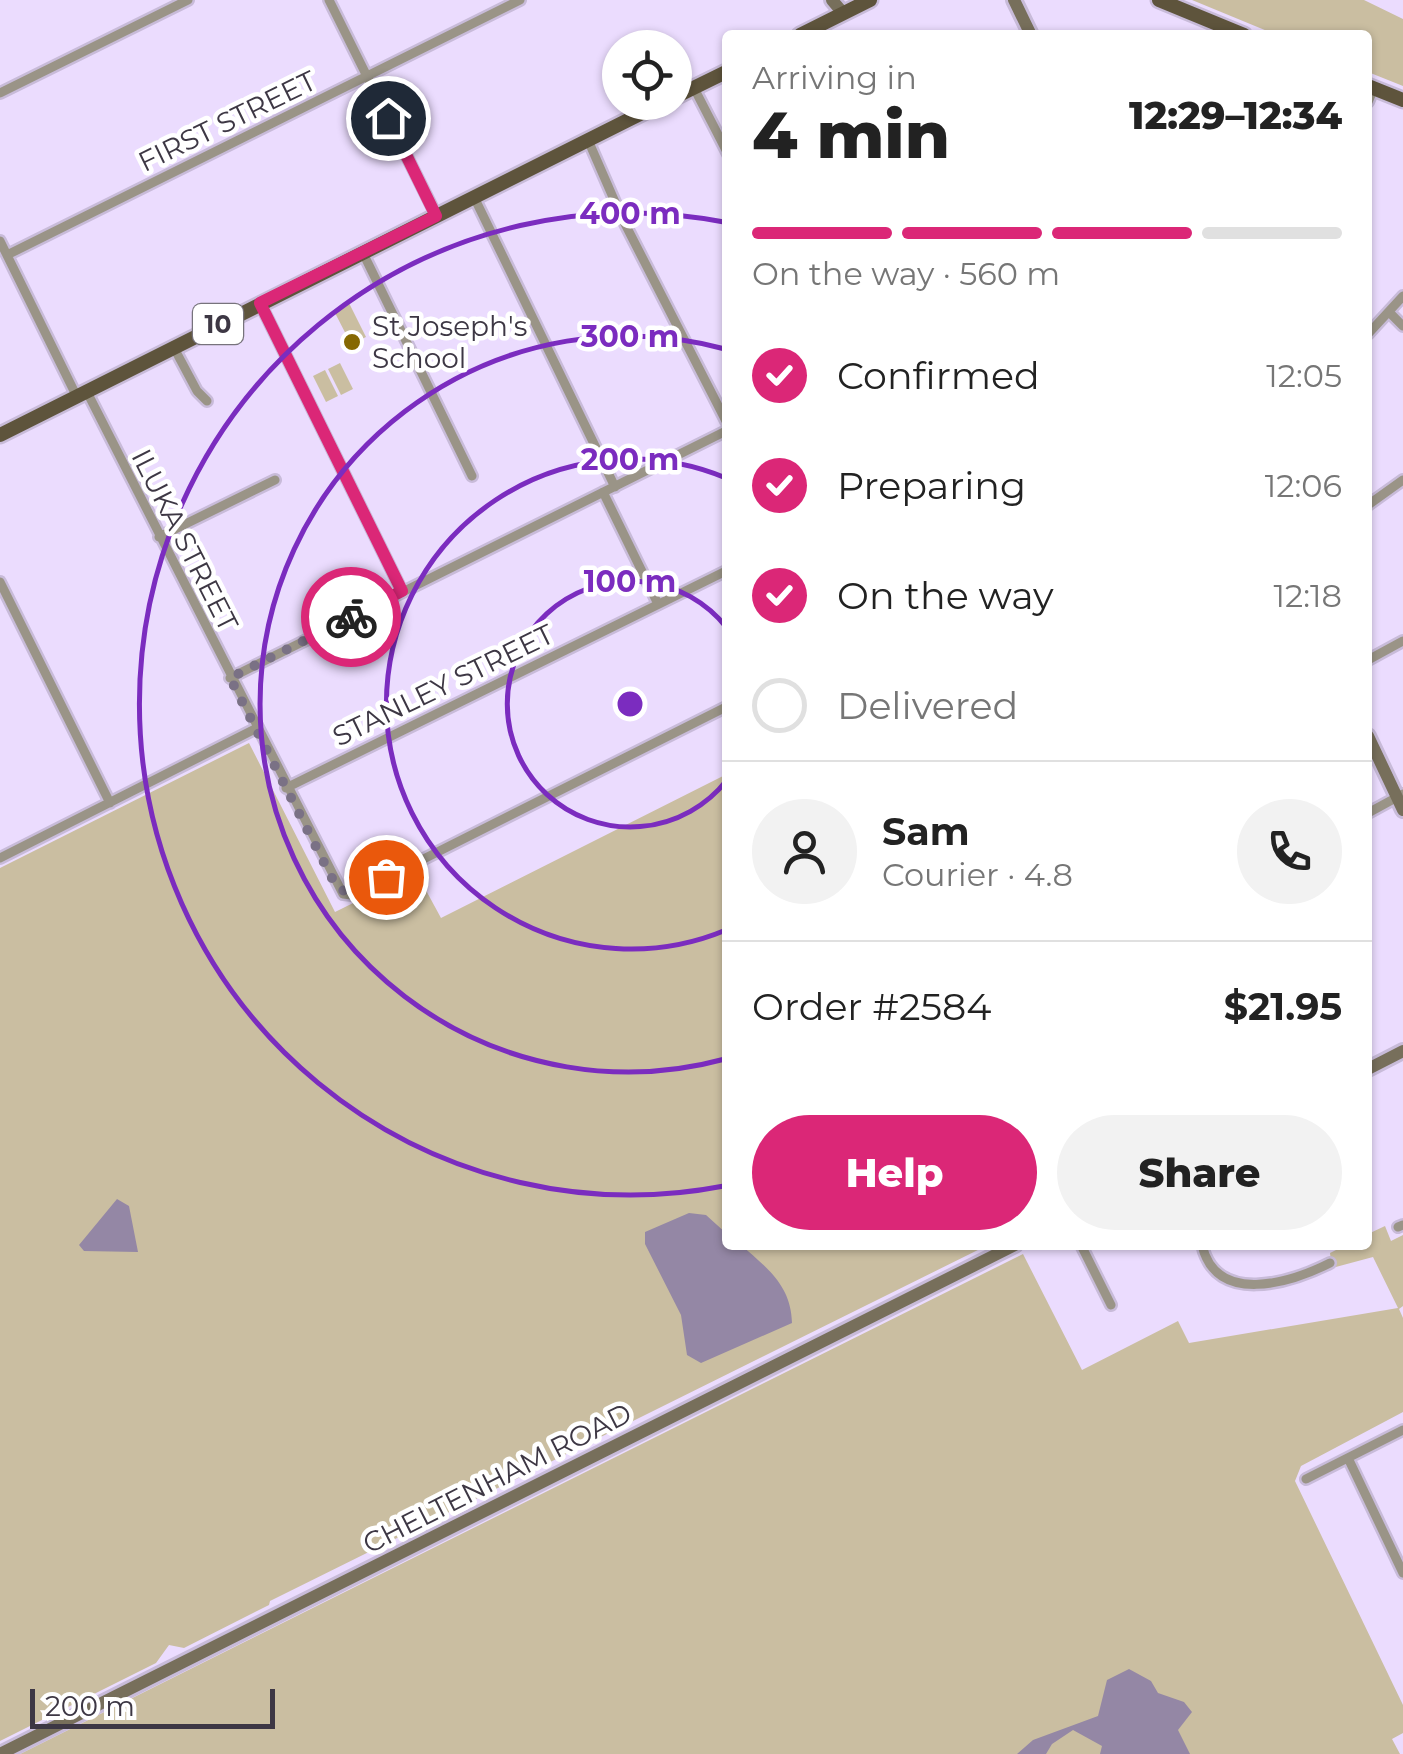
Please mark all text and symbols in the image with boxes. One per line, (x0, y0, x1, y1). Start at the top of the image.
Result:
map controls (602, 30, 692, 120)
button: locate (602, 30, 692, 120)
text: Arriving in (752, 58, 917, 97)
street label: FIRST STREET (133, 63, 321, 179)
pin (346, 76, 431, 161)
icon: home (361, 91, 416, 146)
text: 12:29–12:34 (1129, 92, 1342, 139)
text: 4 min (752, 95, 950, 174)
text: 400 m (579, 195, 681, 232)
text: On the way · 560 m (752, 254, 1060, 293)
road number: 10 (193, 304, 243, 344)
place label: St Joseph's School (372, 309, 527, 375)
text: 300 m (580, 318, 679, 355)
marker: St Joseph's School (341, 331, 363, 353)
icon: check (752, 348, 807, 403)
text: Confirmed (837, 352, 1040, 399)
text: 12:05 (1266, 356, 1342, 395)
text: 200 m (581, 441, 679, 478)
street label: ILUKA STREET (124, 443, 246, 637)
icon: check (752, 458, 807, 513)
text: Preparing (837, 462, 1026, 509)
text: 12:06 (1265, 466, 1342, 505)
text: 100 m (584, 563, 676, 600)
courier (301, 567, 401, 667)
icon: check (752, 568, 807, 623)
text: On the way (837, 572, 1054, 619)
text: 12:18 (1274, 576, 1342, 615)
icon: bike (324, 590, 379, 645)
street label: STANLEY STREET (327, 617, 559, 753)
text: Delivered (837, 682, 1018, 729)
centre of rings (612, 686, 648, 722)
button: person (752, 799, 857, 904)
button: phone (1237, 799, 1342, 904)
text: Sam (882, 808, 970, 855)
pin (344, 835, 429, 920)
icon: bag (359, 850, 414, 905)
text: Courier · 4.8 (882, 855, 1073, 894)
text: Order #2584 (752, 983, 991, 1030)
text: $21.95 (1224, 983, 1342, 1030)
button: Help (752, 1115, 1037, 1230)
button: Share (1057, 1115, 1342, 1230)
street label: CHELTENHAM ROAD (357, 1395, 637, 1561)
scale bar (30, 1684, 275, 1728)
text: 200 m (45, 1689, 135, 1723)

